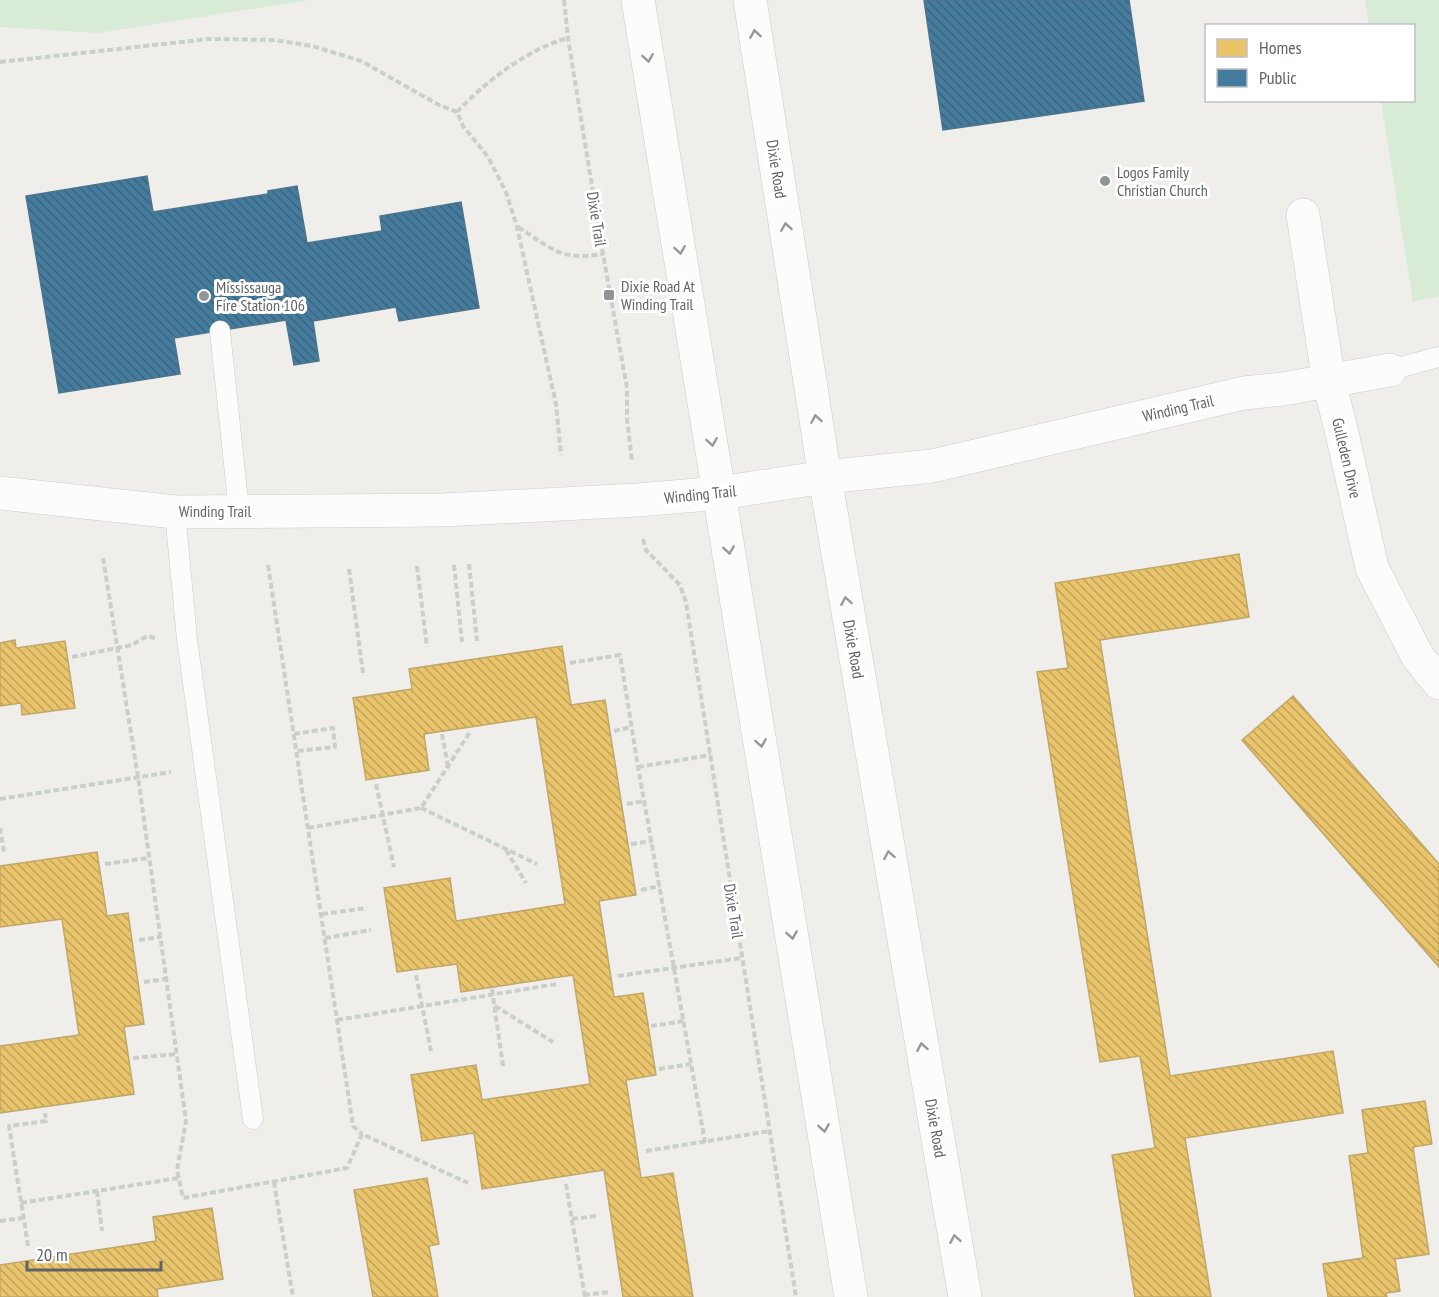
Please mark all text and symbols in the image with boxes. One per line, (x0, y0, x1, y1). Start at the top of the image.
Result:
legend (1205, 24, 1415, 102)
one-way arrow (750, 29, 762, 39)
text: Homes (1259, 36, 1302, 59)
one-way arrow (641, 53, 653, 62)
text: Public (1259, 66, 1297, 89)
street label: Dixie Road (762, 138, 792, 200)
place label: Logos Family Christian Church (1117, 162, 1208, 200)
marker: Logos Family Christian Church (1098, 174, 1112, 188)
street label: Dixie Trail (583, 190, 611, 248)
one-way arrow (780, 222, 793, 232)
one-way arrow (673, 245, 685, 255)
place label: Dixie Road At Winding Trail (621, 276, 696, 314)
place label: Mississauga Fire Station 106 (216, 277, 305, 315)
marker: Dixie Road At Winding Trail (602, 288, 616, 302)
marker: Mississauga Fire Station 106 (197, 289, 211, 303)
street label: Winding Trail (1141, 390, 1216, 426)
one-way arrow (811, 415, 823, 424)
street label: Gulleden Drive (1328, 416, 1366, 500)
one-way arrow (705, 438, 717, 447)
street label: Winding Trail (663, 480, 737, 508)
street label: Winding Trail (179, 501, 251, 521)
one-way arrow (722, 545, 735, 555)
one-way arrow (840, 596, 853, 606)
street label: Dixie Road (839, 618, 869, 680)
one-way arrow (754, 738, 766, 747)
one-way arrow (884, 850, 896, 860)
street label: Dixie Trail (720, 882, 748, 940)
one-way arrow (785, 930, 798, 940)
one-way arrow (916, 1042, 929, 1052)
street label: Dixie Road (921, 1097, 951, 1159)
one-way arrow (817, 1123, 829, 1132)
scale bar (27, 1234, 160, 1272)
one-way arrow (949, 1235, 962, 1245)
text: 20 m (36, 1243, 68, 1266)

